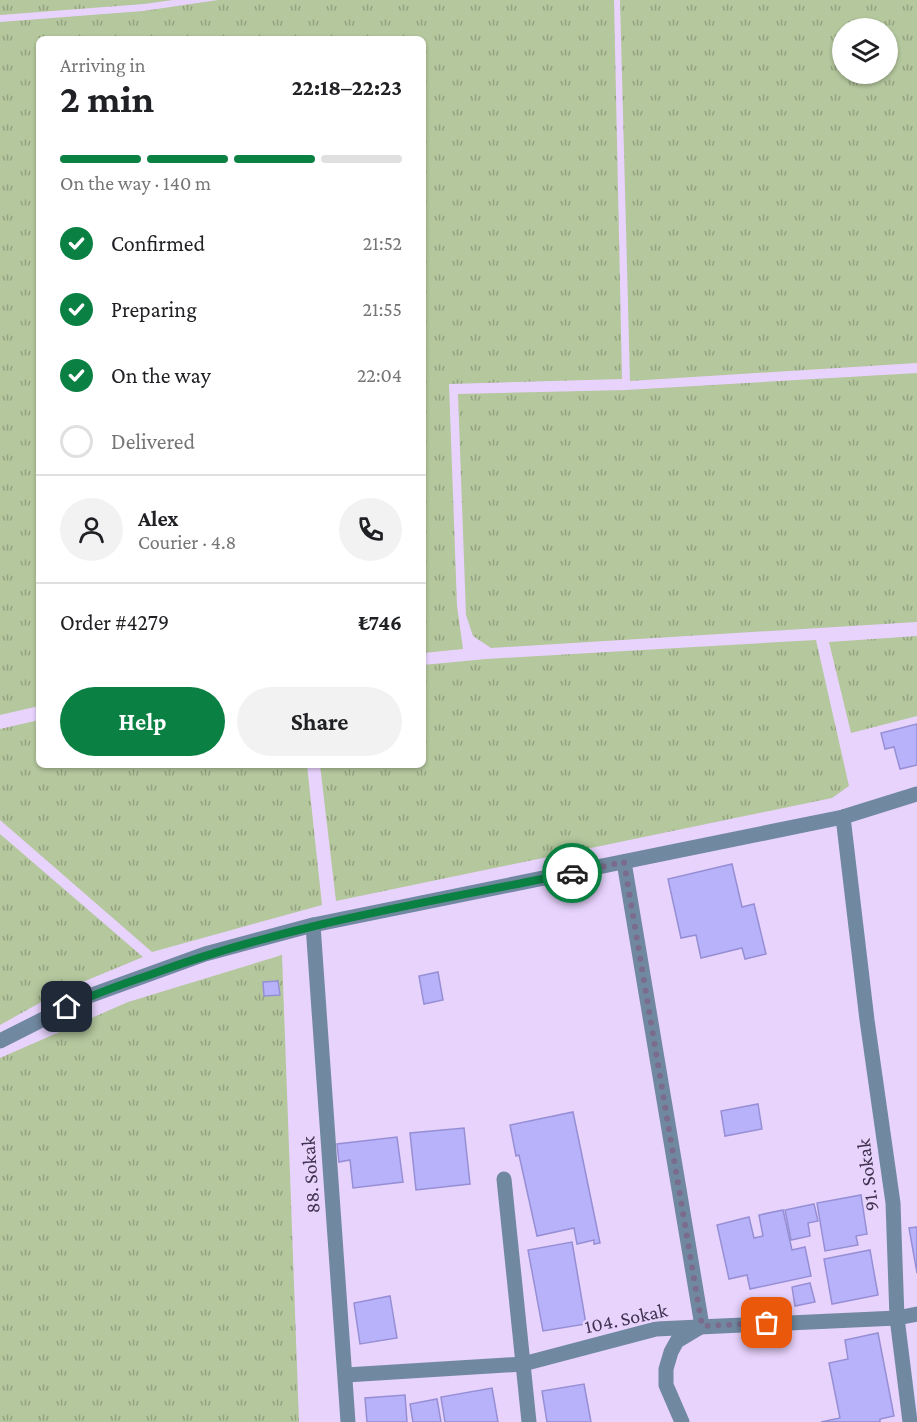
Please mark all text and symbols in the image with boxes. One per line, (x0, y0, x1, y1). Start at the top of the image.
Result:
map controls (832, 18, 898, 84)
button: layers (832, 18, 898, 84)
text: Arriving in (60, 54, 145, 76)
text: 22:18–22:23 (292, 75, 402, 100)
text: 2 min (60, 77, 154, 120)
text: On the way · 140 m (60, 172, 211, 194)
icon: check (60, 227, 93, 260)
text: Confirmed (111, 231, 205, 256)
text: 21:52 (363, 232, 402, 254)
icon: check (60, 293, 93, 326)
text: Preparing (111, 297, 197, 322)
text: 21:55 (363, 298, 402, 320)
icon: check (60, 359, 93, 392)
text: On the way (111, 363, 211, 388)
text: 22:04 (357, 364, 402, 386)
text: Delivered (111, 429, 195, 454)
button: person (60, 498, 123, 561)
button: phone (339, 498, 402, 561)
text: Alex (138, 506, 179, 531)
text: Courier · 4.8 (138, 531, 236, 553)
text: Order #4279 (60, 610, 169, 635)
text: ₺746 (358, 610, 402, 635)
button: Help (60, 687, 225, 756)
button: Share (237, 687, 402, 756)
courier (542, 843, 602, 903)
icon: car (556, 857, 589, 890)
pin (41, 981, 92, 1032)
icon: home (50, 990, 83, 1023)
street label: 88. Sokak (296, 1135, 324, 1214)
street label: 91. Sokak (852, 1137, 882, 1212)
pin (741, 1297, 792, 1348)
street label: 104. Sokak (583, 1298, 670, 1337)
icon: bag (750, 1306, 783, 1339)

